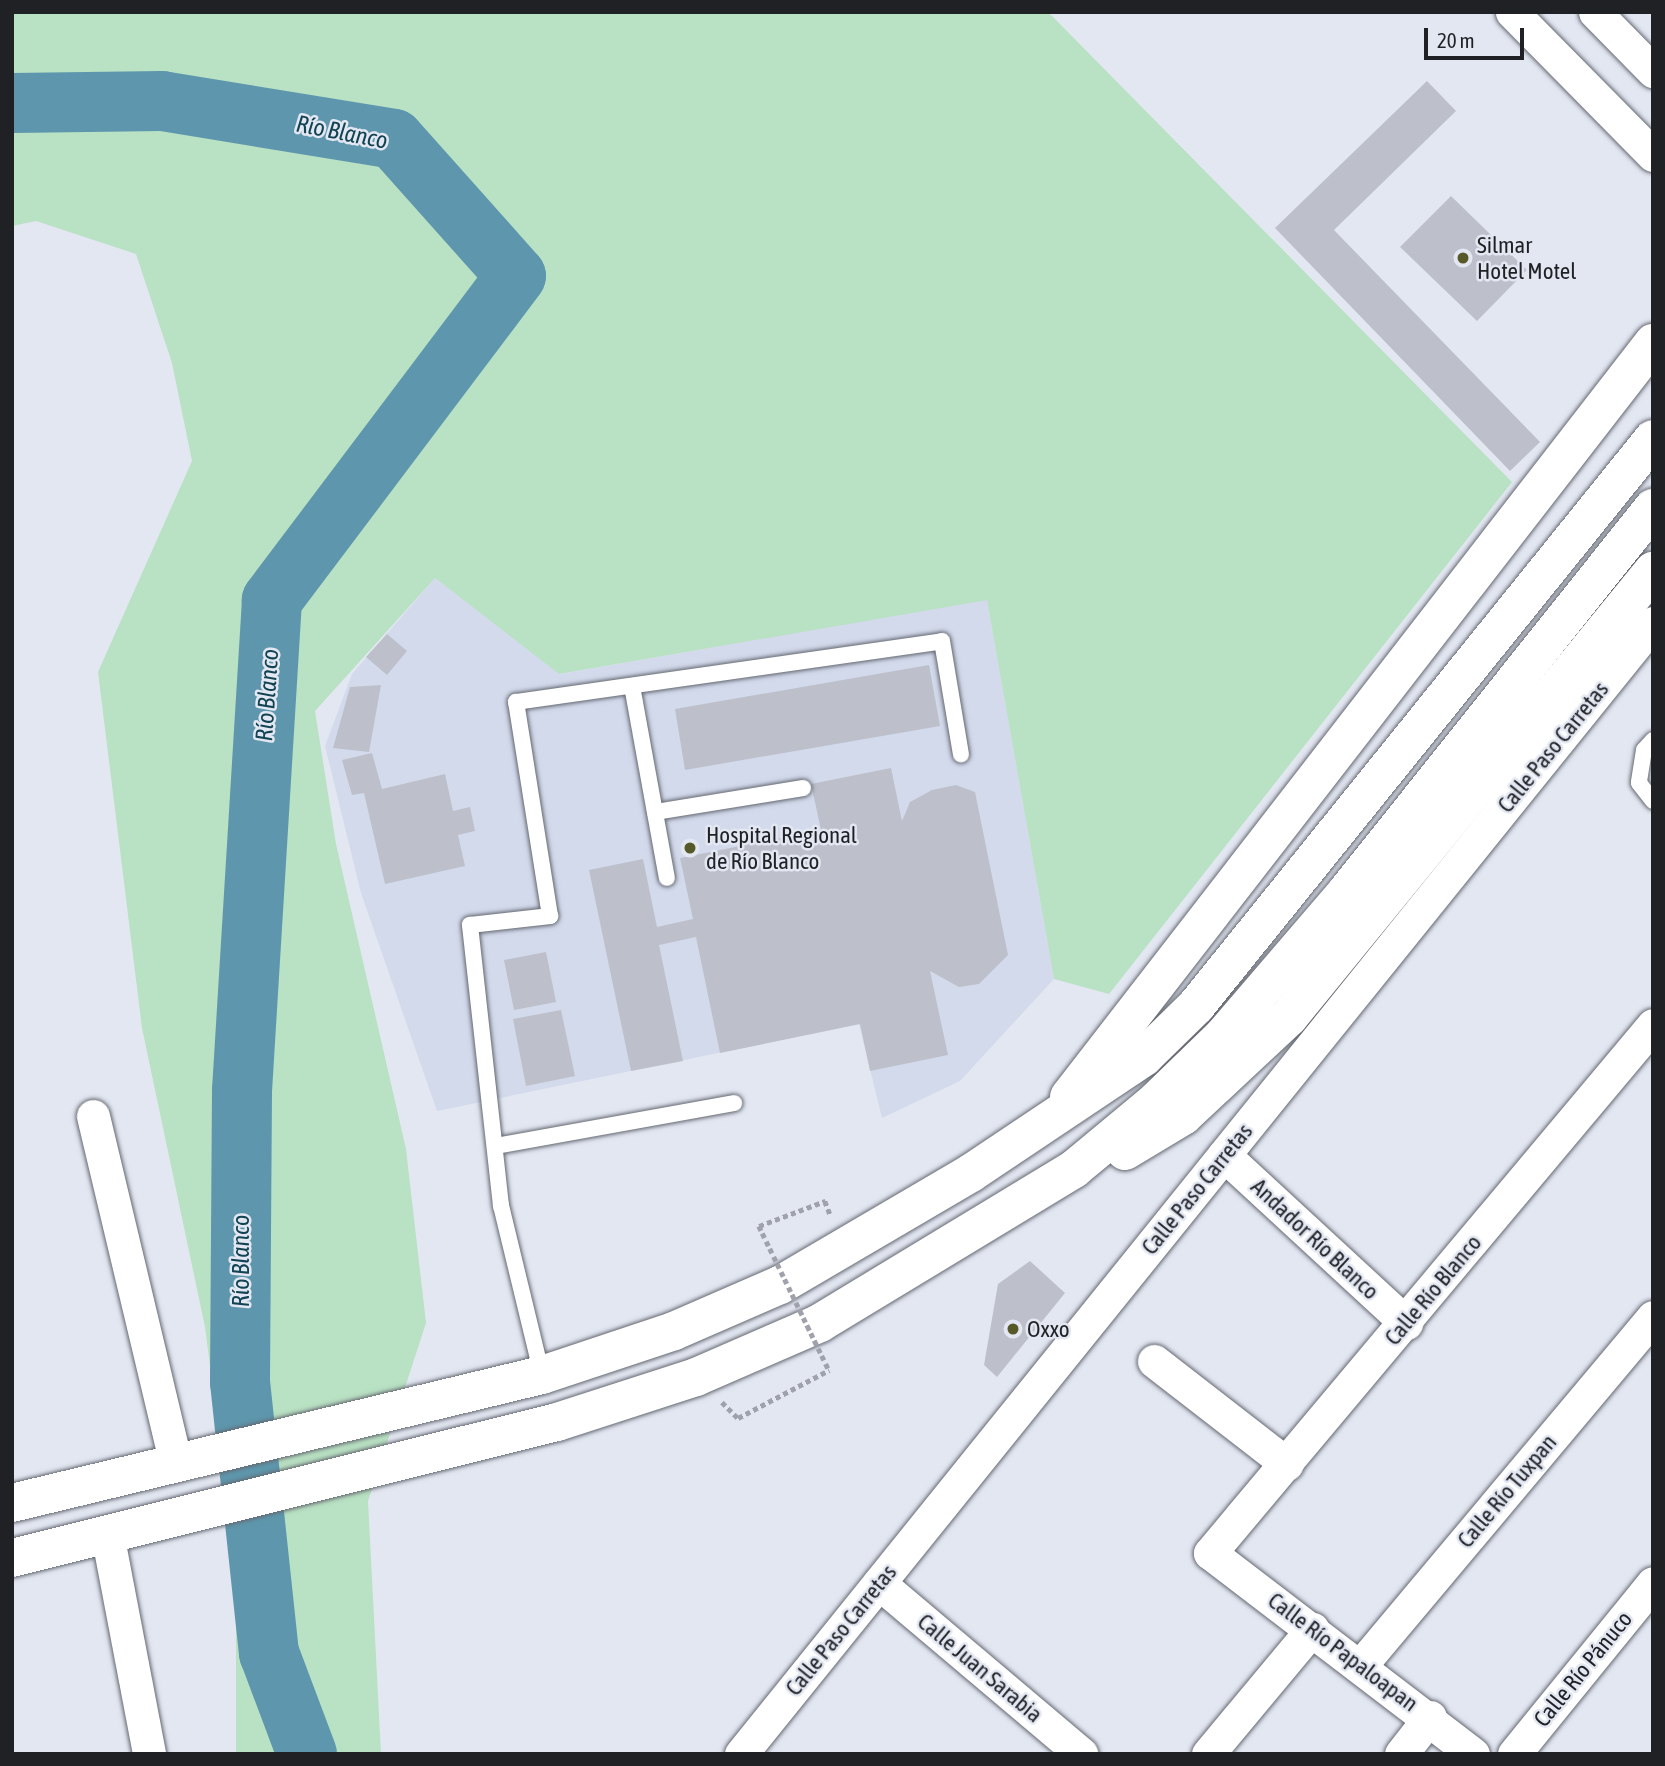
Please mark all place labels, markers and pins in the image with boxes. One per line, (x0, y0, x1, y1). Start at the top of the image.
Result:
place label: Silmar Hotel Motel (1477, 231, 1576, 285)
marker: Silmar Hotel Motel (1455, 250, 1471, 266)
place label: Hospital Regional de Río Blanco (706, 821, 857, 875)
marker: Hospital Regional de Río Blanco (680, 838, 700, 858)
place label: Oxxo (1027, 1315, 1070, 1343)
marker: Oxxo (1005, 1321, 1021, 1337)

